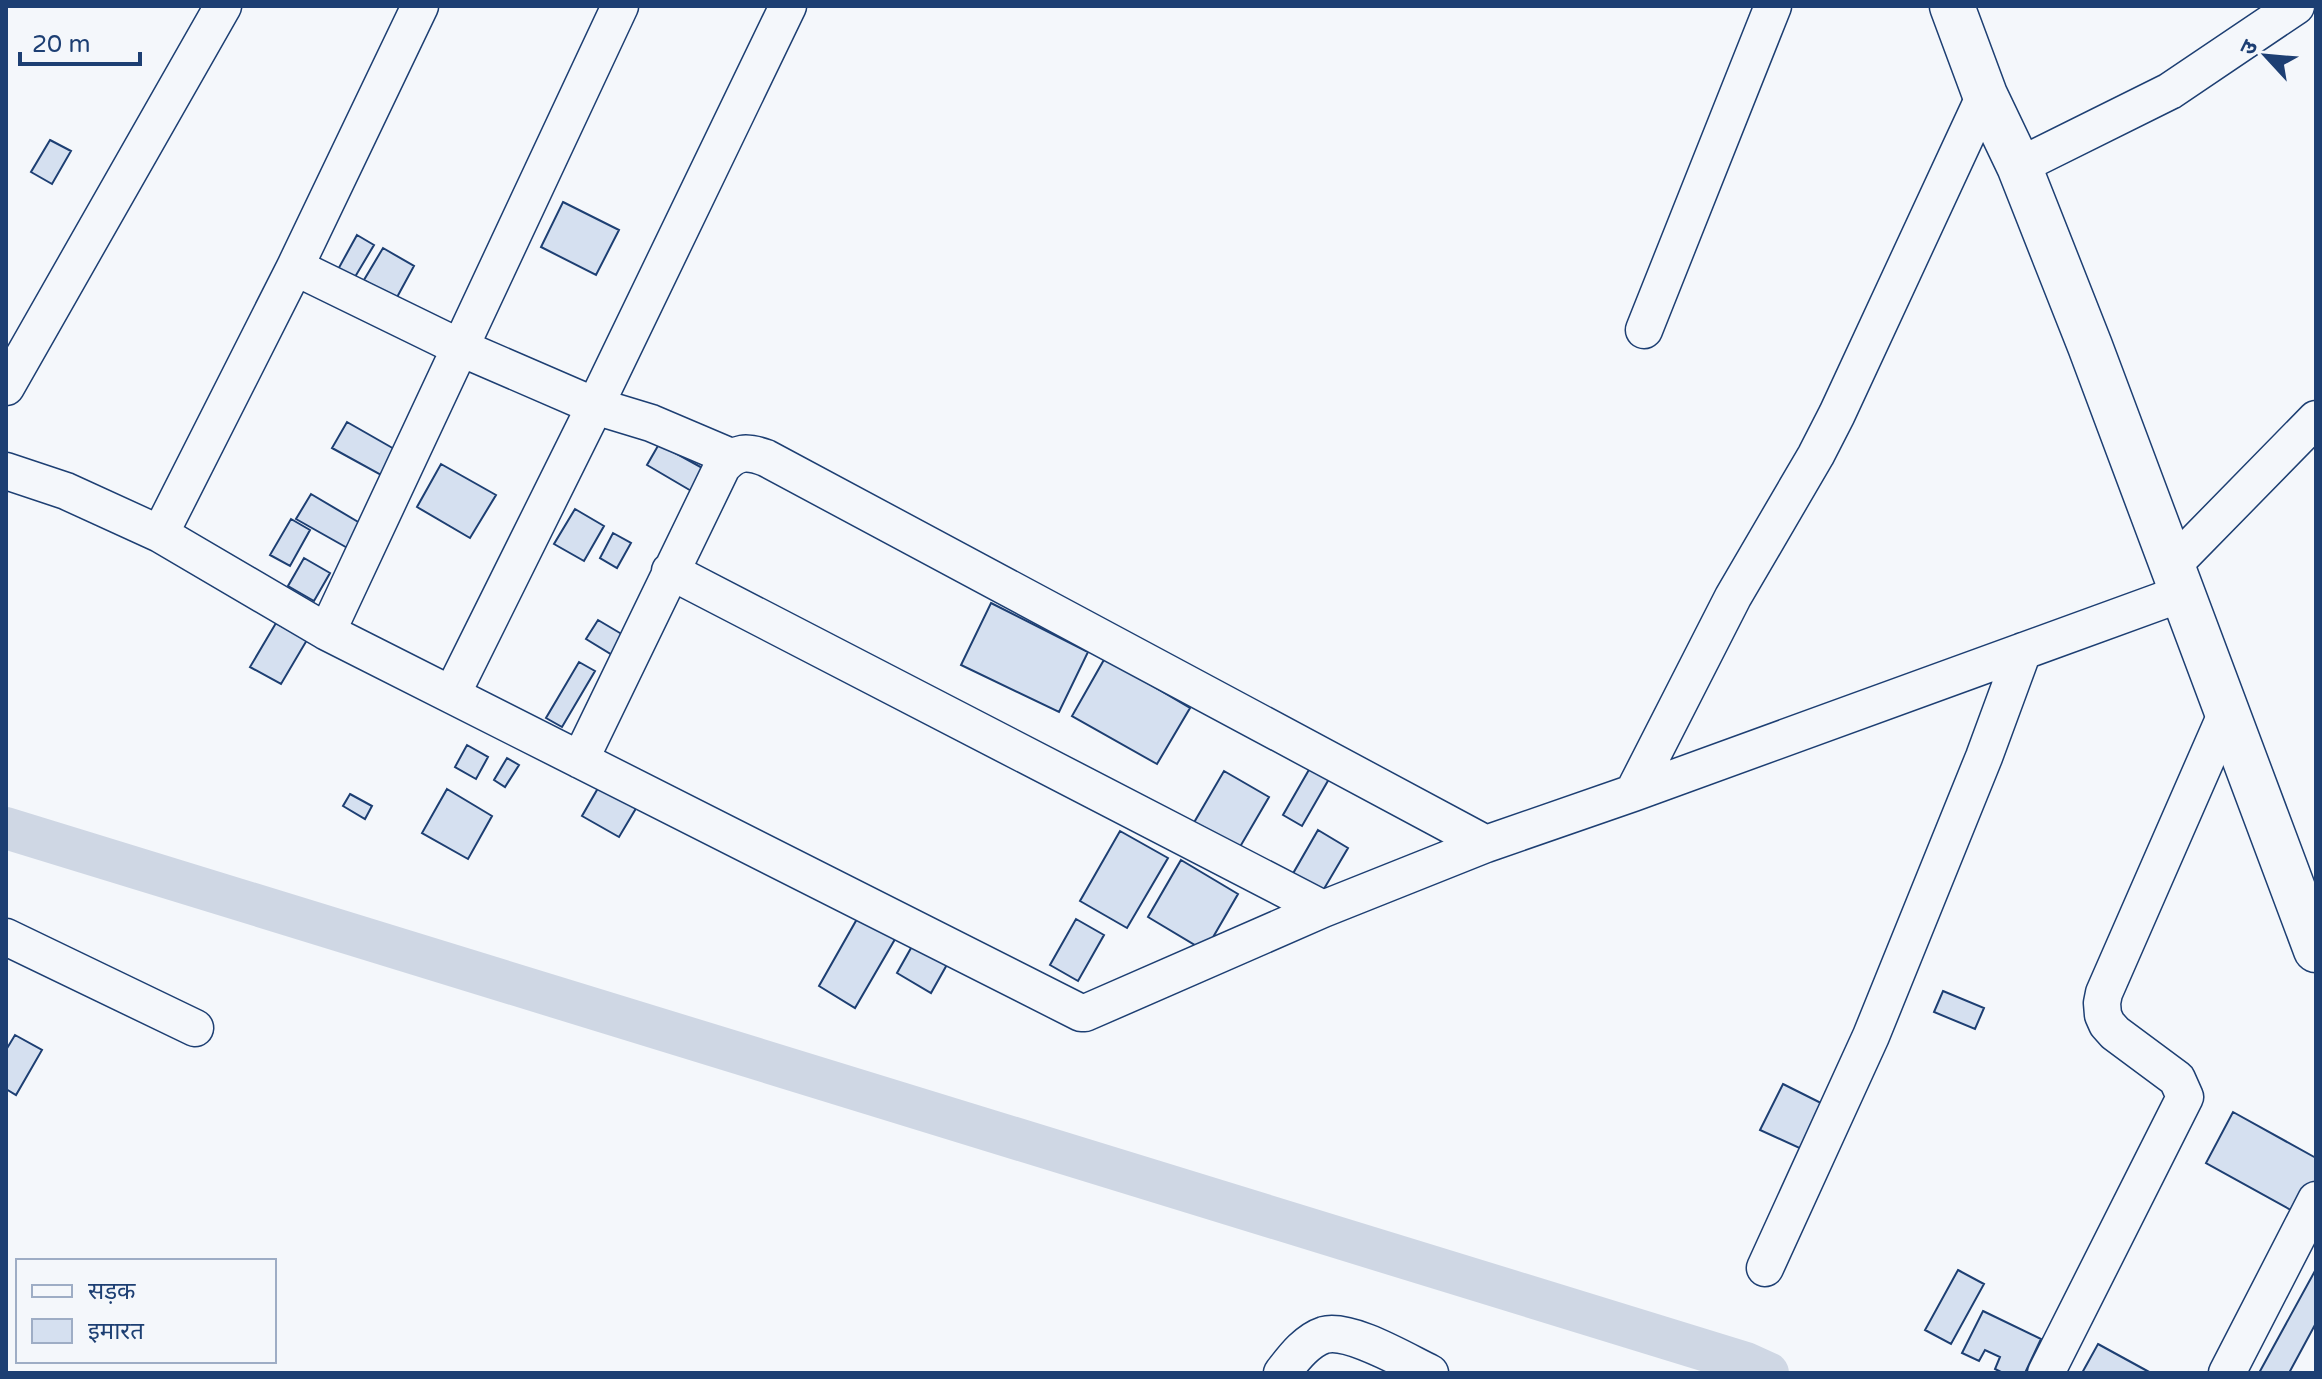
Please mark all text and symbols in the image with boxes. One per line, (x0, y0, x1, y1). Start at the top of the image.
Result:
scale bar (20, 16, 140, 66)
north arrow (2226, 16, 2306, 96)
text: 20 m (32, 30, 90, 59)
text: उ (2234, 35, 2264, 59)
legend (16, 1259, 276, 1363)
text: सड़क (88, 1277, 136, 1306)
text: इमारत (88, 1317, 145, 1346)

